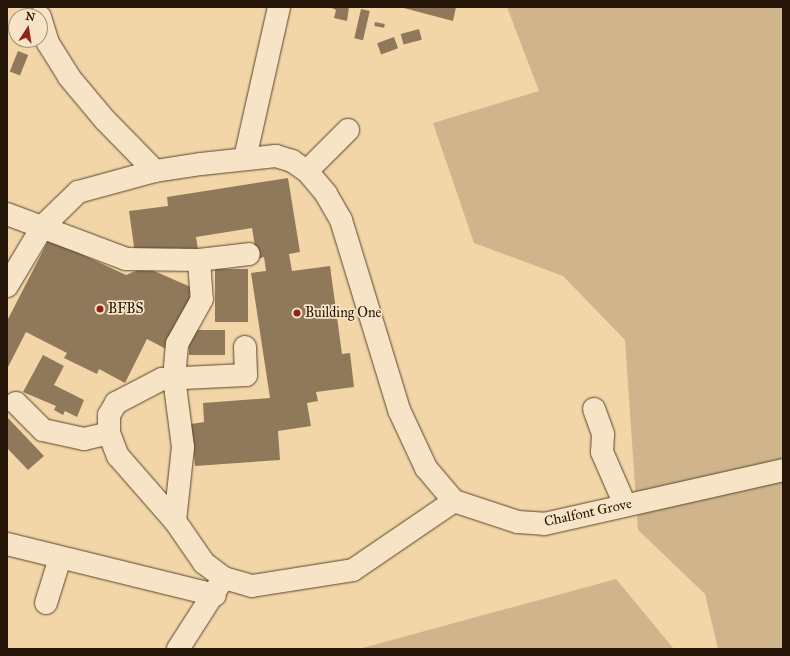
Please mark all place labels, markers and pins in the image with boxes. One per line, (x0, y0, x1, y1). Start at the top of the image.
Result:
place label: BFBS (108, 301, 144, 317)
marker: BFBS (95, 304, 105, 314)
place label: Building One (305, 305, 381, 321)
marker: Building One (292, 308, 302, 318)

